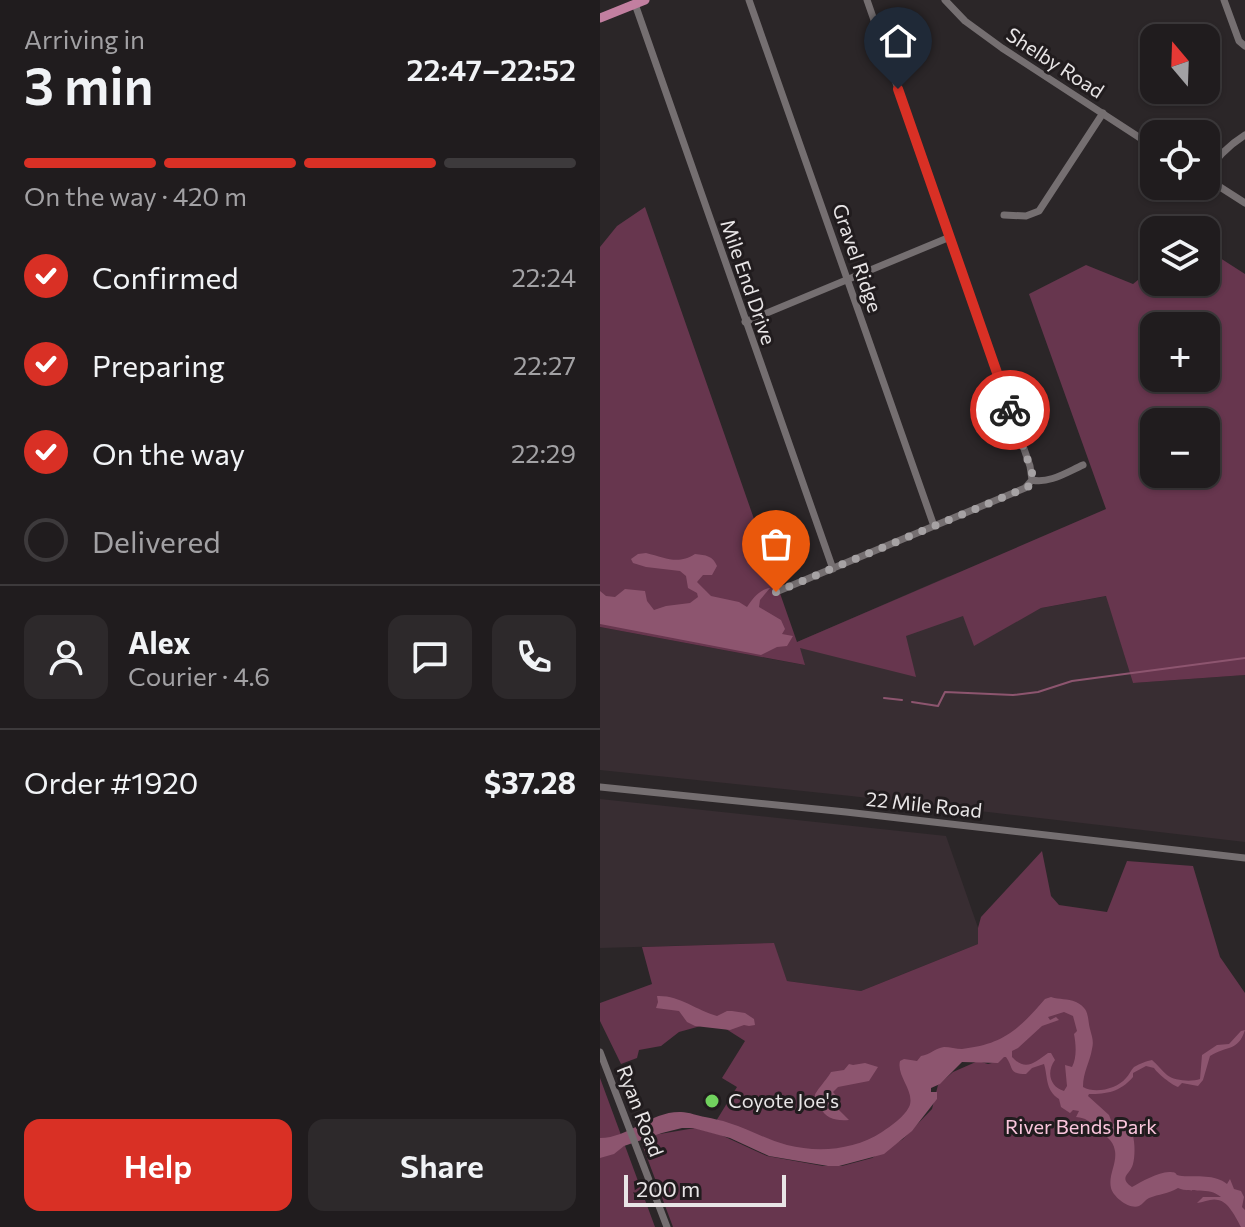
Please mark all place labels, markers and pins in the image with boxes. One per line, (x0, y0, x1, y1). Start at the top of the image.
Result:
pin (864, 7, 932, 89)
pin (742, 510, 810, 592)
place label: Coyote Joe's (728, 1088, 839, 1112)
marker: Coyote Joe's (703, 1092, 721, 1110)

